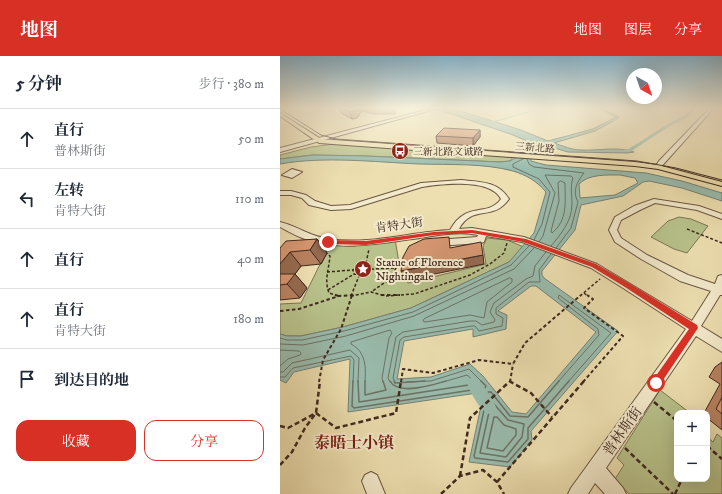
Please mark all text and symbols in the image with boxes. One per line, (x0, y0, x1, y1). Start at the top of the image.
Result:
text: 地图 (20, 19, 58, 42)
text: 地图 (574, 21, 602, 39)
text: 图层 (624, 21, 652, 39)
text: 分享 (674, 21, 702, 39)
north arrow (626, 68, 662, 104)
text: 5 分钟 (16, 73, 62, 95)
text: 步行 · 380 m (198, 76, 264, 92)
text: 直行 (54, 121, 84, 140)
icon: ahead (16, 128, 38, 150)
text: 50 m (238, 131, 264, 147)
bus stop icon: 三新北路文诚路 (390, 141, 410, 161)
street label: 三新北路 (515, 141, 555, 155)
text: 普林斯街 (54, 143, 106, 159)
place label: 三新北路文诚路 (413, 146, 483, 158)
text: 左转 (54, 181, 84, 200)
icon: left (16, 188, 38, 210)
text: 110 m (235, 191, 264, 207)
text: 肯特大街 (54, 203, 106, 219)
street label: 肯特大街 (374, 215, 425, 236)
route end (319, 233, 337, 251)
icon: ahead (16, 248, 38, 270)
text: 直行 (54, 251, 84, 270)
text: 40 m (237, 251, 264, 267)
place label: Statue of Florence Nightingale (376, 255, 463, 284)
place icon: Statue of Florence Nightingale (353, 259, 373, 279)
text: 直行 (54, 301, 84, 320)
icon: ahead (16, 308, 38, 330)
text: 180 m (233, 311, 264, 327)
text: 肯特大街 (54, 323, 106, 339)
icon: arrive (16, 368, 38, 390)
text: 到达目的地 (54, 371, 129, 390)
route start (647, 374, 665, 392)
street label: 普林斯街 (599, 403, 646, 460)
map controls (674, 410, 710, 482)
button: + (674, 410, 710, 446)
button: 收藏 (16, 420, 136, 461)
button: 分享 (144, 420, 264, 461)
district label: 泰晤士小镇 (314, 433, 394, 453)
button: − (674, 446, 710, 482)

